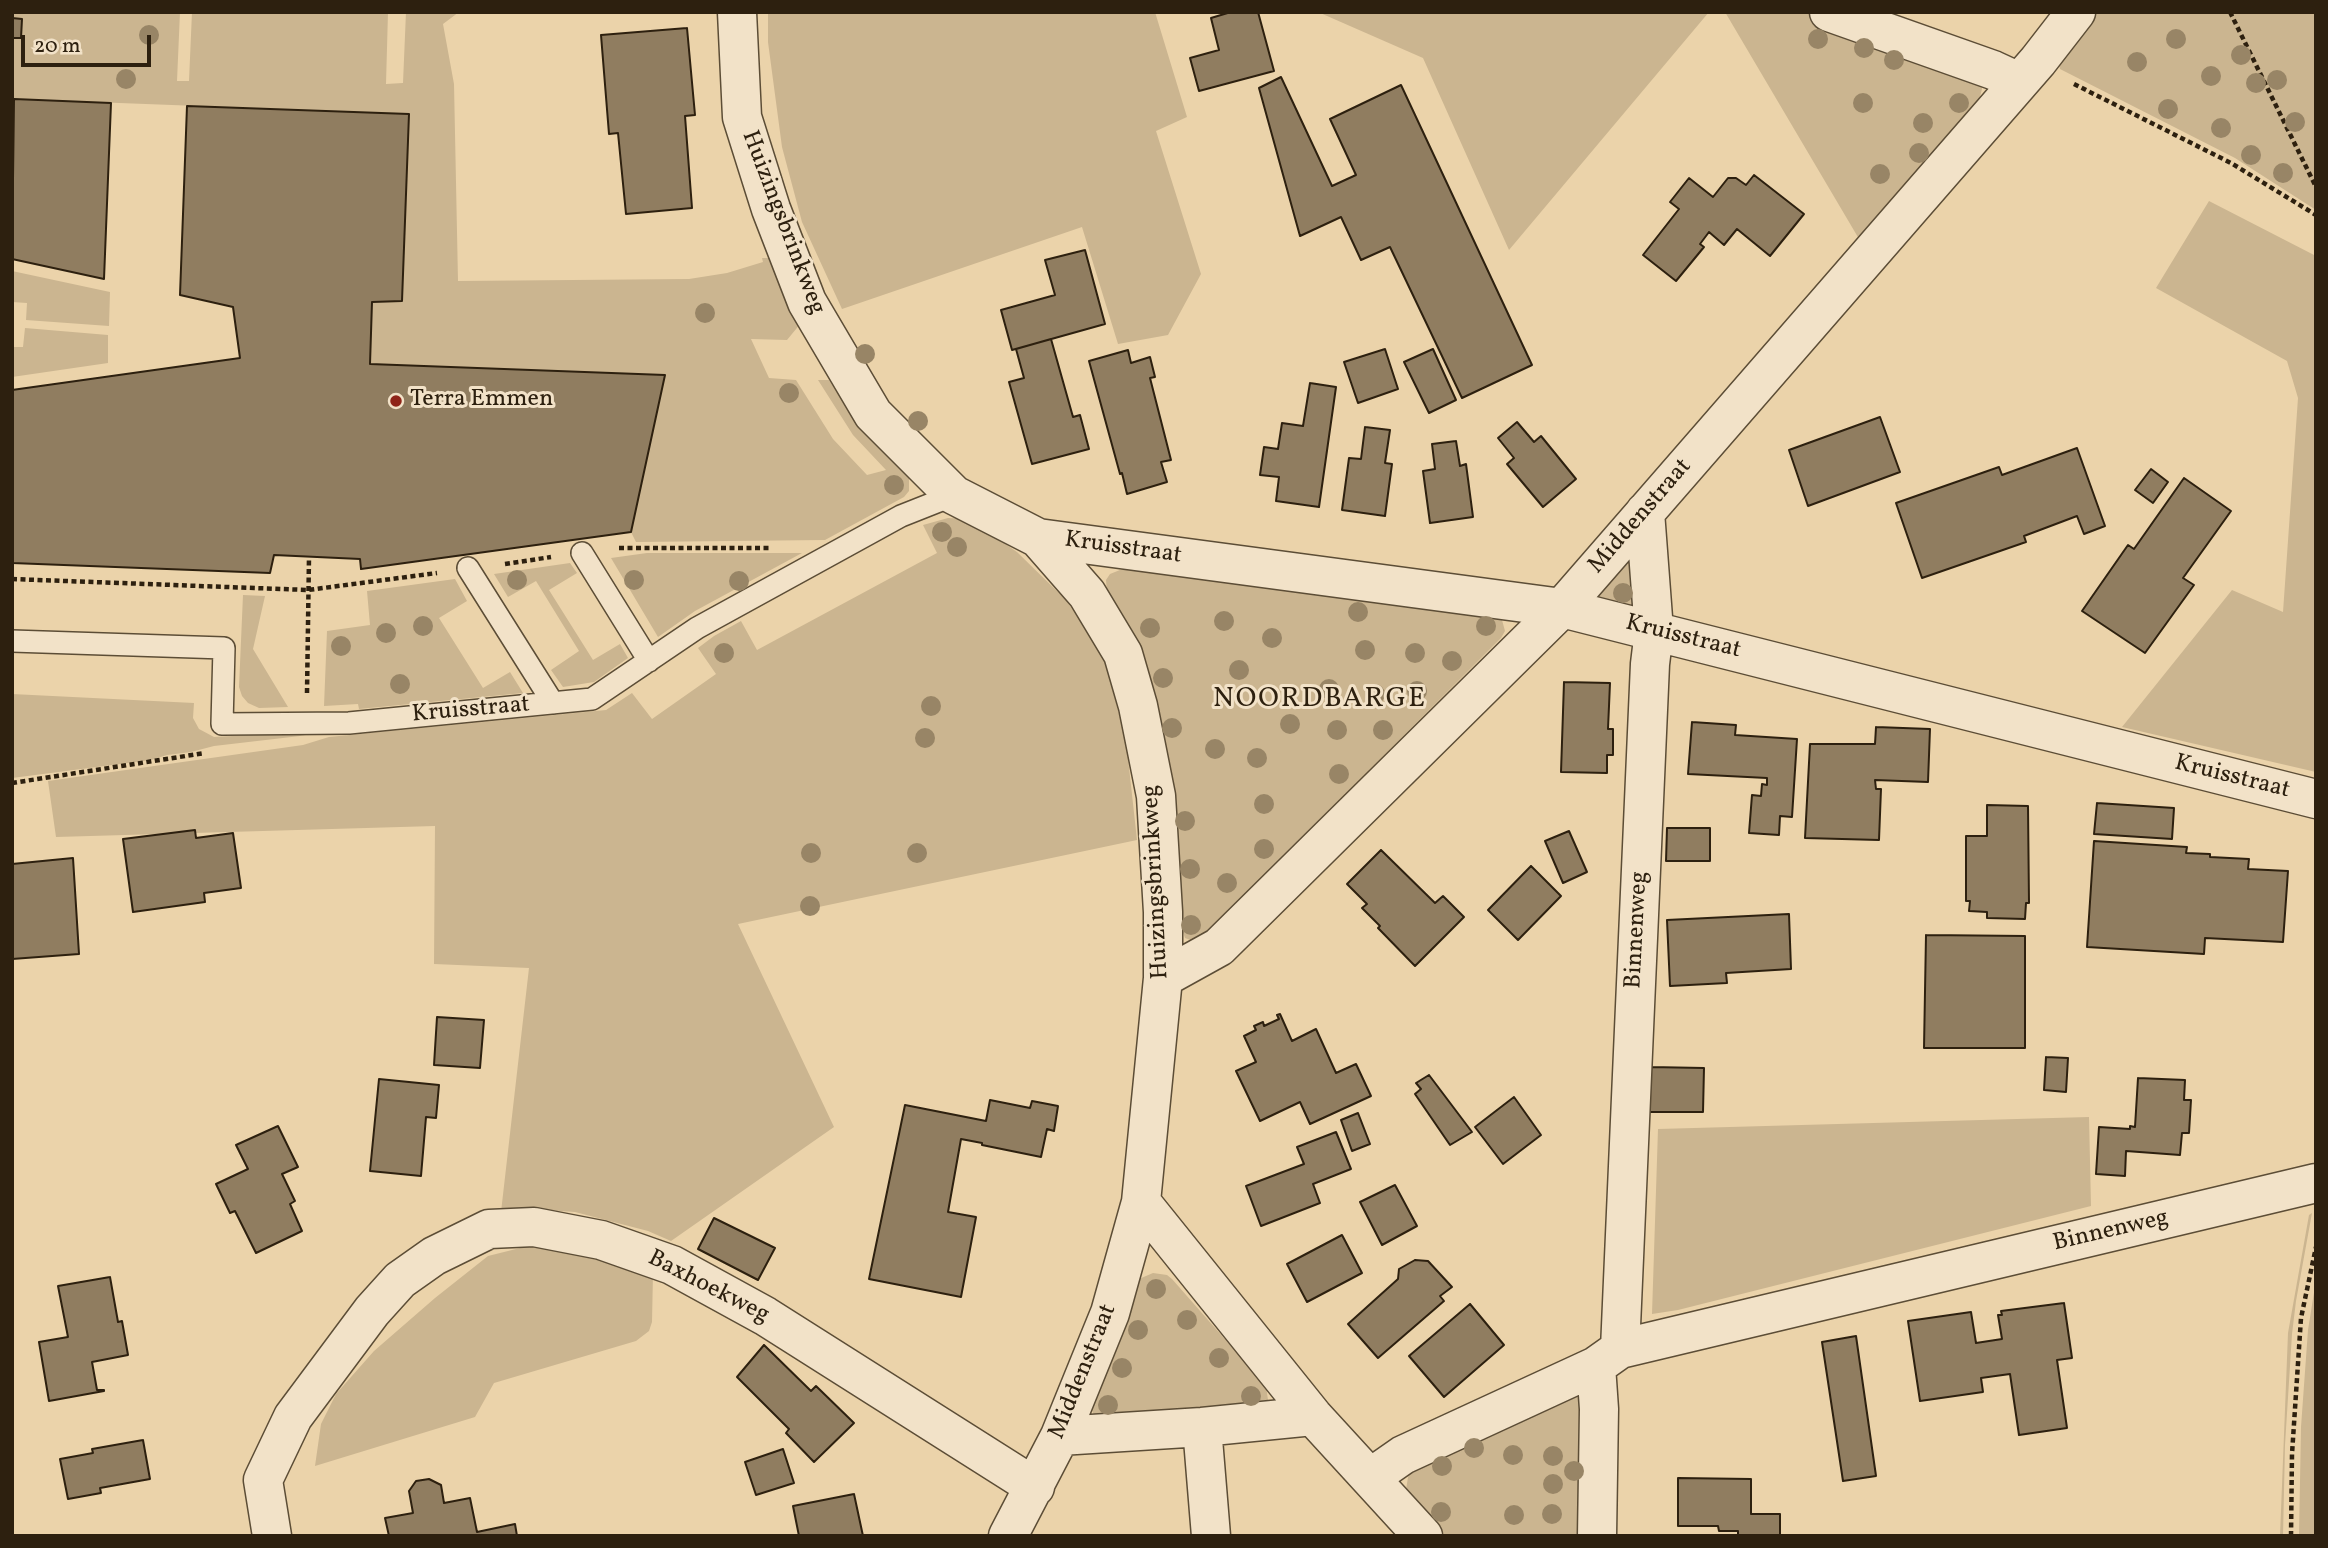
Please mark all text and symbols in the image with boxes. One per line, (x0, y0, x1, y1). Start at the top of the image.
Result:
scale bar (24, 21, 154, 65)
text: 20 m (34, 32, 80, 61)
street label: Huizingsbrinkweg (734, 127, 830, 319)
place label: Terra Emmen (410, 387, 553, 415)
marker: Terra Emmen (388, 393, 404, 409)
street label: Middenstraat (1583, 454, 1699, 580)
street label: Kruisstraat (1063, 527, 1183, 571)
street label: Kruisstraat (1622, 610, 1744, 666)
district label: NOORDBARGE (1214, 684, 1426, 718)
street label: Kruisstraat (411, 692, 531, 730)
street label: Kruisstraat (2171, 750, 2293, 806)
street label: Huizingsbrinkweg (1138, 784, 1176, 980)
street label: Binnenweg (1621, 871, 1655, 989)
street label: Binnenweg (2050, 1205, 2172, 1259)
street label: Baxhoekweg (642, 1245, 774, 1331)
street label: Middenstraat (1044, 1300, 1124, 1444)

